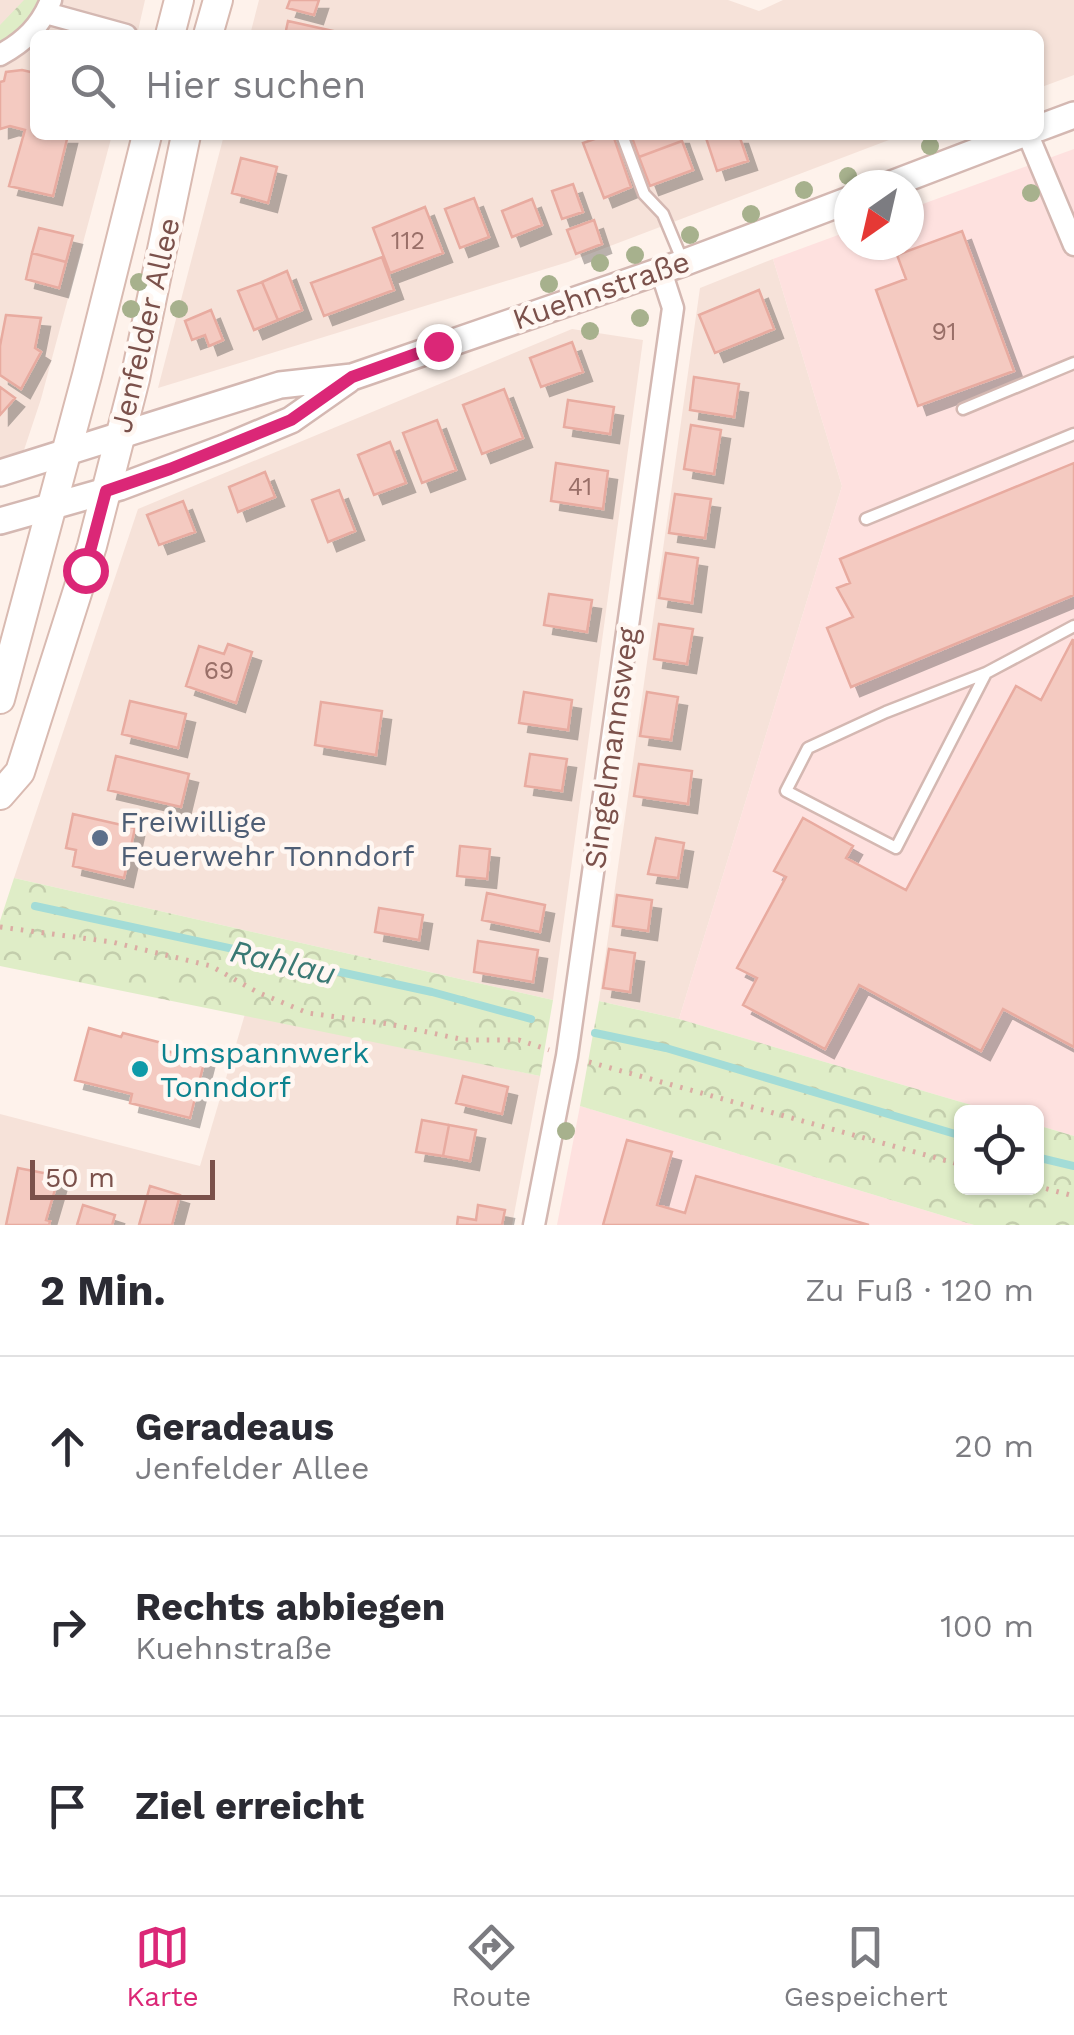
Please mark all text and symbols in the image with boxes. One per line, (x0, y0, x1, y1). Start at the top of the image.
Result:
search box (30, 30, 1044, 140)
icon: search (65, 58, 120, 113)
text: Hier suchen (145, 63, 366, 107)
north arrow (834, 170, 924, 260)
street label: Jenfelder Allee (103, 214, 187, 436)
house number: 112 (391, 226, 425, 255)
street label: Kuehnstraße (508, 243, 694, 337)
house number: 91 (931, 317, 957, 346)
route end (416, 324, 462, 370)
house number: 41 (568, 472, 592, 501)
route start (63, 548, 109, 594)
street label: Singelmannsweg (577, 625, 645, 871)
house number: 69 (204, 656, 234, 685)
place label: Freiwillige Feuerwehr Tonndorf (120, 804, 414, 873)
marker: Freiwillige Feuerwehr Tonndorf (89, 827, 111, 849)
water label: Rahlau (227, 931, 339, 993)
place label: Umspannwerk Tonndorf (160, 1035, 369, 1104)
marker: Umspannwerk Tonndorf (129, 1058, 151, 1080)
map controls (954, 1105, 1044, 1195)
button: locate (954, 1105, 1044, 1195)
scale bar (30, 1155, 215, 1200)
text: 50 m (45, 1161, 115, 1194)
text: 2 Min. (40, 1266, 166, 1315)
text: Zu Fuß · 120 m (805, 1271, 1034, 1309)
text: Geradeaus (135, 1405, 334, 1449)
icon: ahead (40, 1419, 95, 1474)
text: 20 m (954, 1427, 1034, 1465)
text: Jenfelder Allee (135, 1449, 369, 1487)
text: Rechts abbiegen (135, 1585, 445, 1629)
icon: right (40, 1599, 95, 1654)
text: 100 m (940, 1607, 1034, 1645)
text: Kuehnstraße (135, 1629, 332, 1667)
icon: arrive (40, 1779, 95, 1834)
text: Ziel erreicht (135, 1784, 364, 1828)
tab: Karte (126, 1920, 199, 2013)
tab: Route (451, 1920, 531, 2013)
tab: Gespeichert (784, 1920, 948, 2013)

